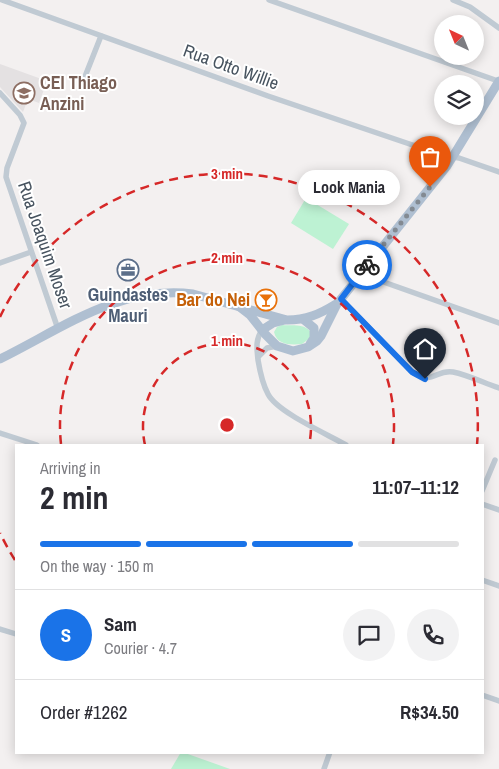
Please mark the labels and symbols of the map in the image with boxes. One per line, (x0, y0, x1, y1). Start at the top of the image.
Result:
north arrow (434, 15, 484, 65)
street label: Rua Otto Willie (180, 38, 282, 95)
place label: CEI Thiago Anzini (40, 70, 117, 116)
school or university icon: CEI Thiago Anzini (12, 81, 36, 105)
pin (409, 136, 451, 187)
text: 3 min (211, 163, 243, 184)
callout: Look Mania (298, 170, 400, 204)
street label: Rua Joaquim Moser (12, 178, 79, 312)
courier (342, 240, 392, 290)
text: 2 min (211, 247, 243, 268)
office icon: Guindastes Mauri (116, 258, 140, 282)
place label: Guindastes Mauri (88, 282, 168, 328)
place label: Bar do Nei (176, 287, 250, 312)
bar icon: Bar do Nei (254, 288, 278, 312)
pin (404, 328, 446, 379)
text: 1 min (211, 330, 243, 351)
centre of rings (218, 416, 236, 434)

